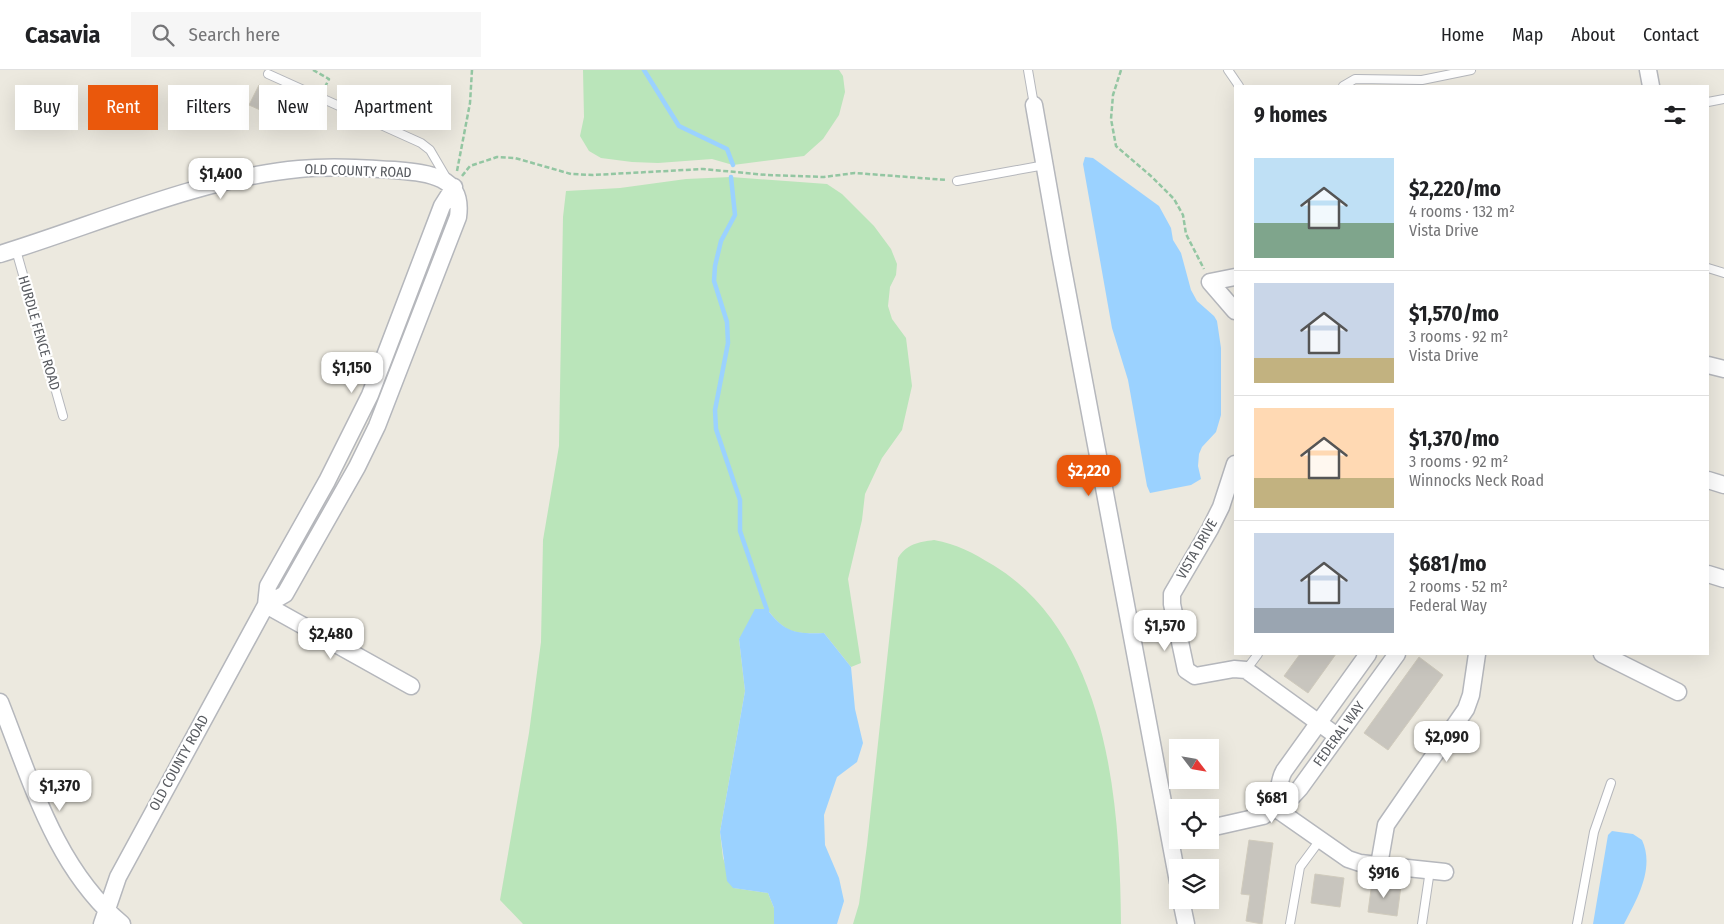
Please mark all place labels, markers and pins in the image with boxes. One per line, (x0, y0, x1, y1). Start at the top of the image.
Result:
pin: $1,400 (180, 158, 262, 200)
pin: $1,150 (311, 352, 393, 394)
pin: $2,220 (1048, 454, 1130, 497)
pin: $1,570 (1124, 610, 1206, 652)
pin: $2,480 (290, 618, 372, 660)
pin: $2,090 (1406, 720, 1488, 763)
pin: $1,370 (19, 770, 101, 812)
pin: $681 (1242, 782, 1302, 824)
pin: $916 (1354, 856, 1414, 899)

